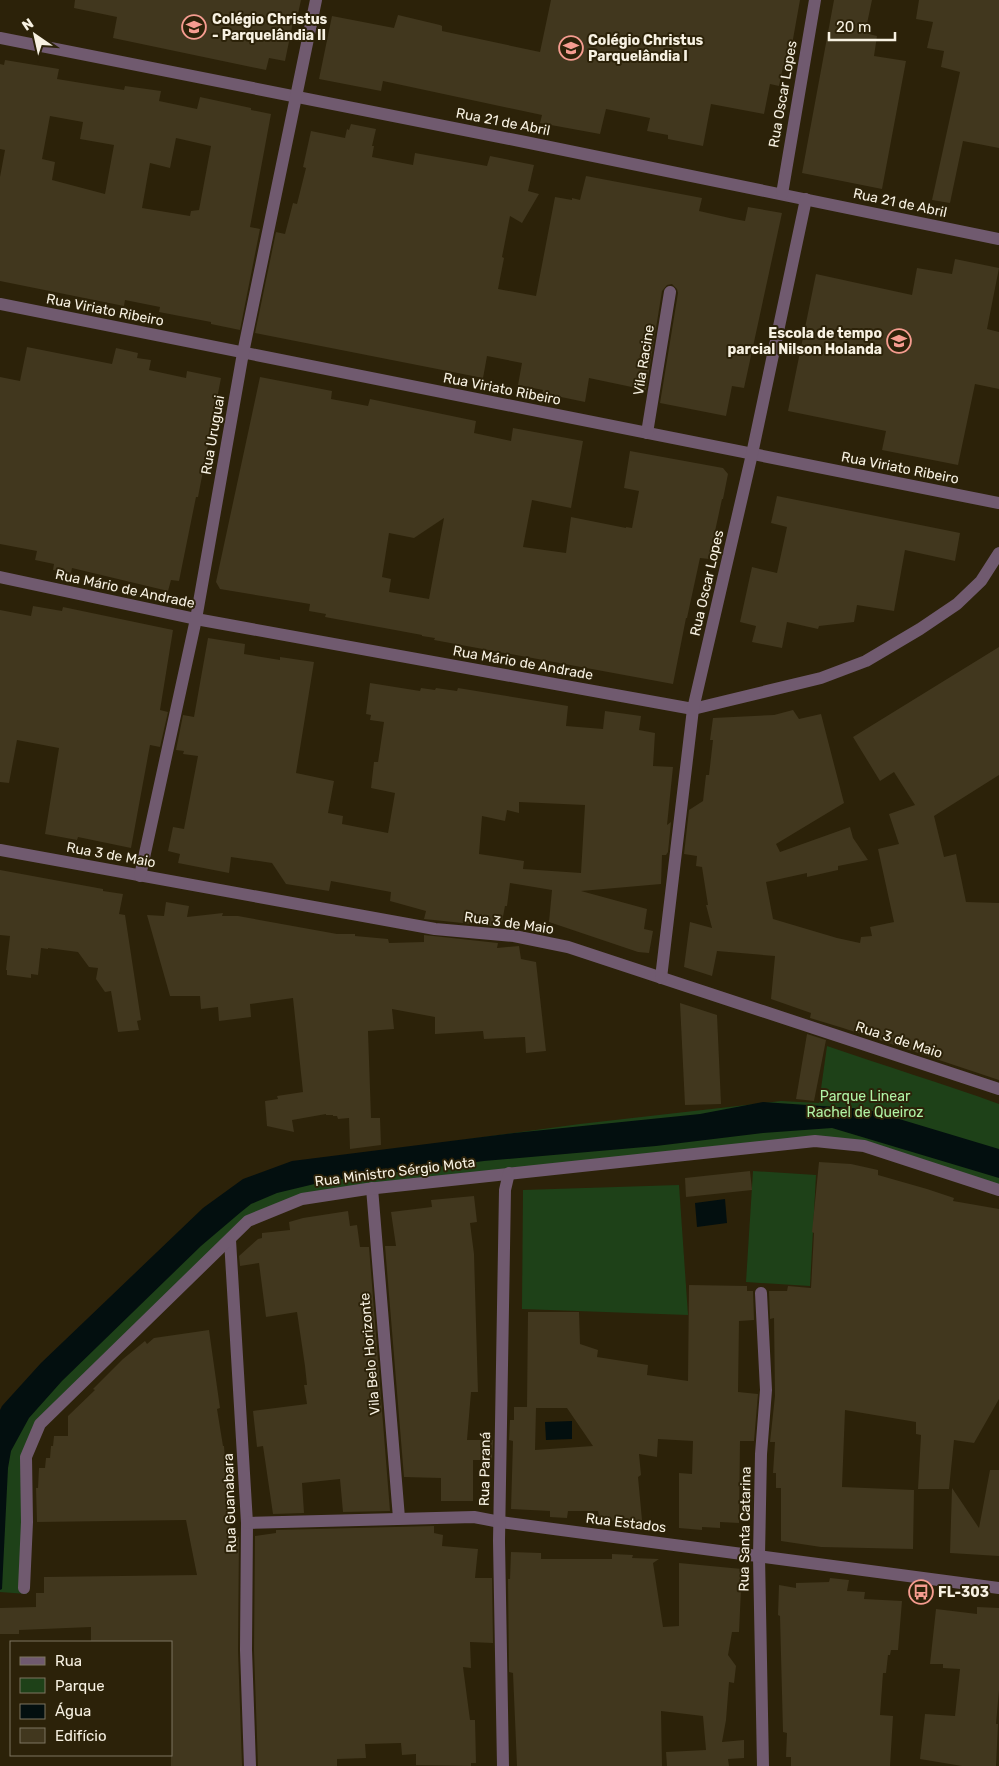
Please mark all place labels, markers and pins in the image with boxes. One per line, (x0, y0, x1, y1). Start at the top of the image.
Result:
place label: Colégio Christus - Parquelândia II (212, 11, 328, 44)
school or university icon: Colégio Christus - Parquelândia II (181, 14, 207, 40)
place label: Colégio Christus Parquelândia I (588, 32, 704, 65)
school or university icon: Colégio Christus Parquelândia I (558, 35, 584, 61)
place label: Escola de tempo parcial Nilson Holanda (727, 325, 882, 358)
school or university icon: Escola de tempo parcial Nilson Holanda (886, 328, 912, 354)
bus stop icon: FL-303 (908, 1579, 934, 1605)
place label: FL-303 (938, 1584, 989, 1601)

